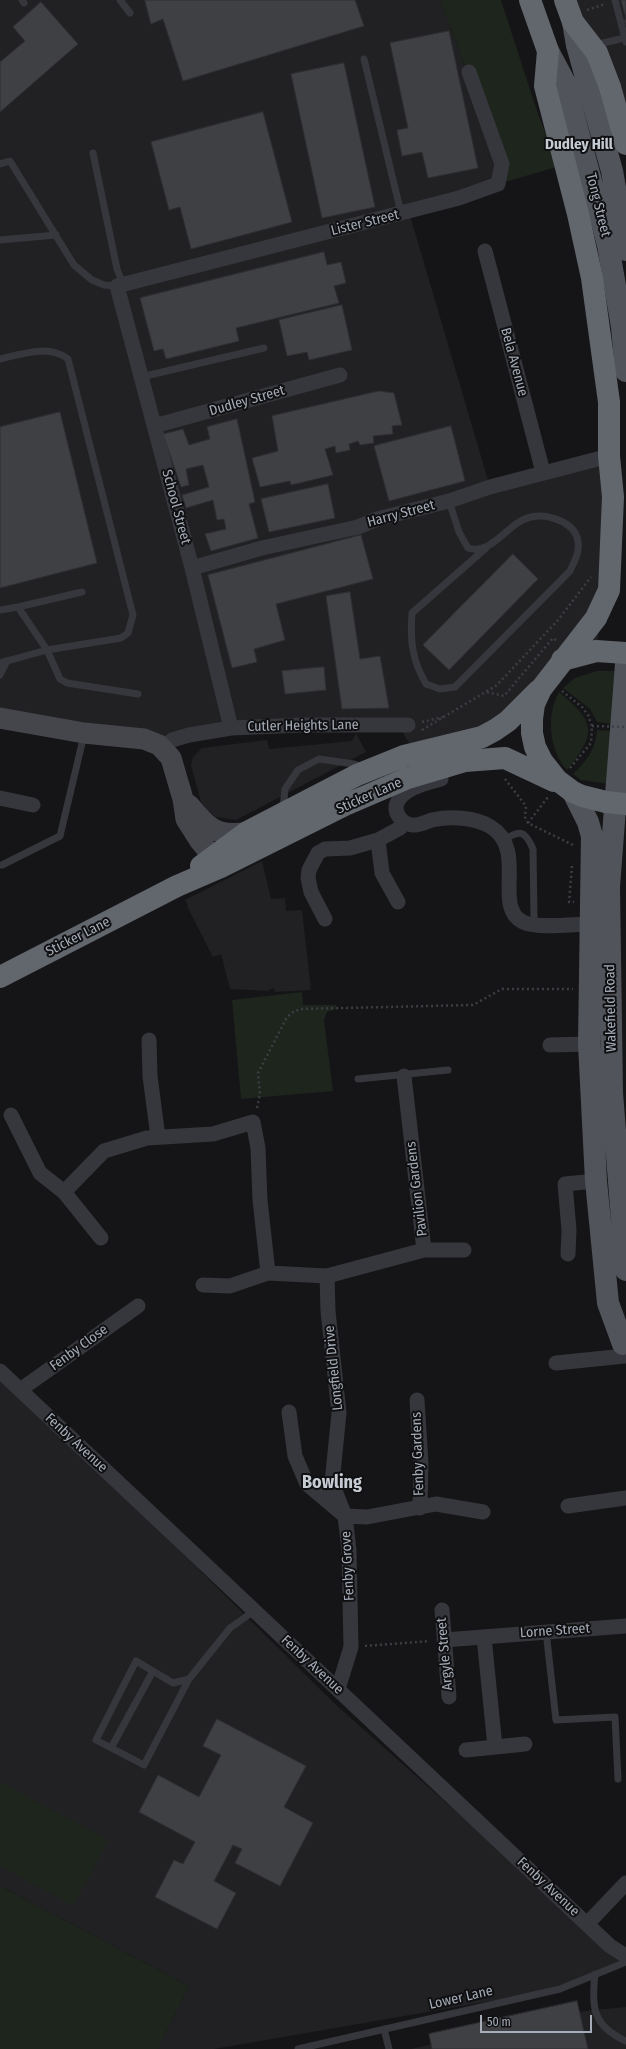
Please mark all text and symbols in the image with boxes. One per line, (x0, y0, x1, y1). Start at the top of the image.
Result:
district label: Dudley Hill (545, 136, 613, 154)
street label: Tong Street (582, 172, 614, 238)
street label: Lister Street (329, 206, 401, 240)
street label: Bela Avenue (497, 326, 531, 398)
street label: Dudley Street (207, 382, 287, 420)
street label: School Street (158, 468, 194, 546)
street label: Harry Street (365, 497, 437, 531)
street label: Cutler Heights Lane (247, 717, 359, 735)
street label: Sticker Lane (334, 774, 404, 818)
street label: Sticker Lane (43, 914, 113, 960)
street label: Wakefield Road (602, 964, 620, 1052)
street label: Pavilion Gardens (403, 1141, 431, 1237)
street label: Fenby Close (47, 1321, 111, 1375)
street label: Longfield Drive (321, 1325, 347, 1411)
street label: Fenby Avenue (41, 1410, 111, 1476)
street label: Fenby Gardens (408, 1412, 428, 1496)
district label: Bowling (302, 1472, 362, 1494)
street label: Fenby Grove (338, 1531, 358, 1601)
street label: Argyle Street (433, 1617, 457, 1691)
street label: Lorne Street (519, 1620, 591, 1642)
street label: Fenby Avenue (277, 1632, 347, 1698)
street label: Fenby Avenue (513, 1854, 583, 1920)
street label: Lower Lane (428, 1983, 494, 2013)
scale bar (482, 2007, 594, 2033)
text: 50 m (487, 2015, 511, 2029)

